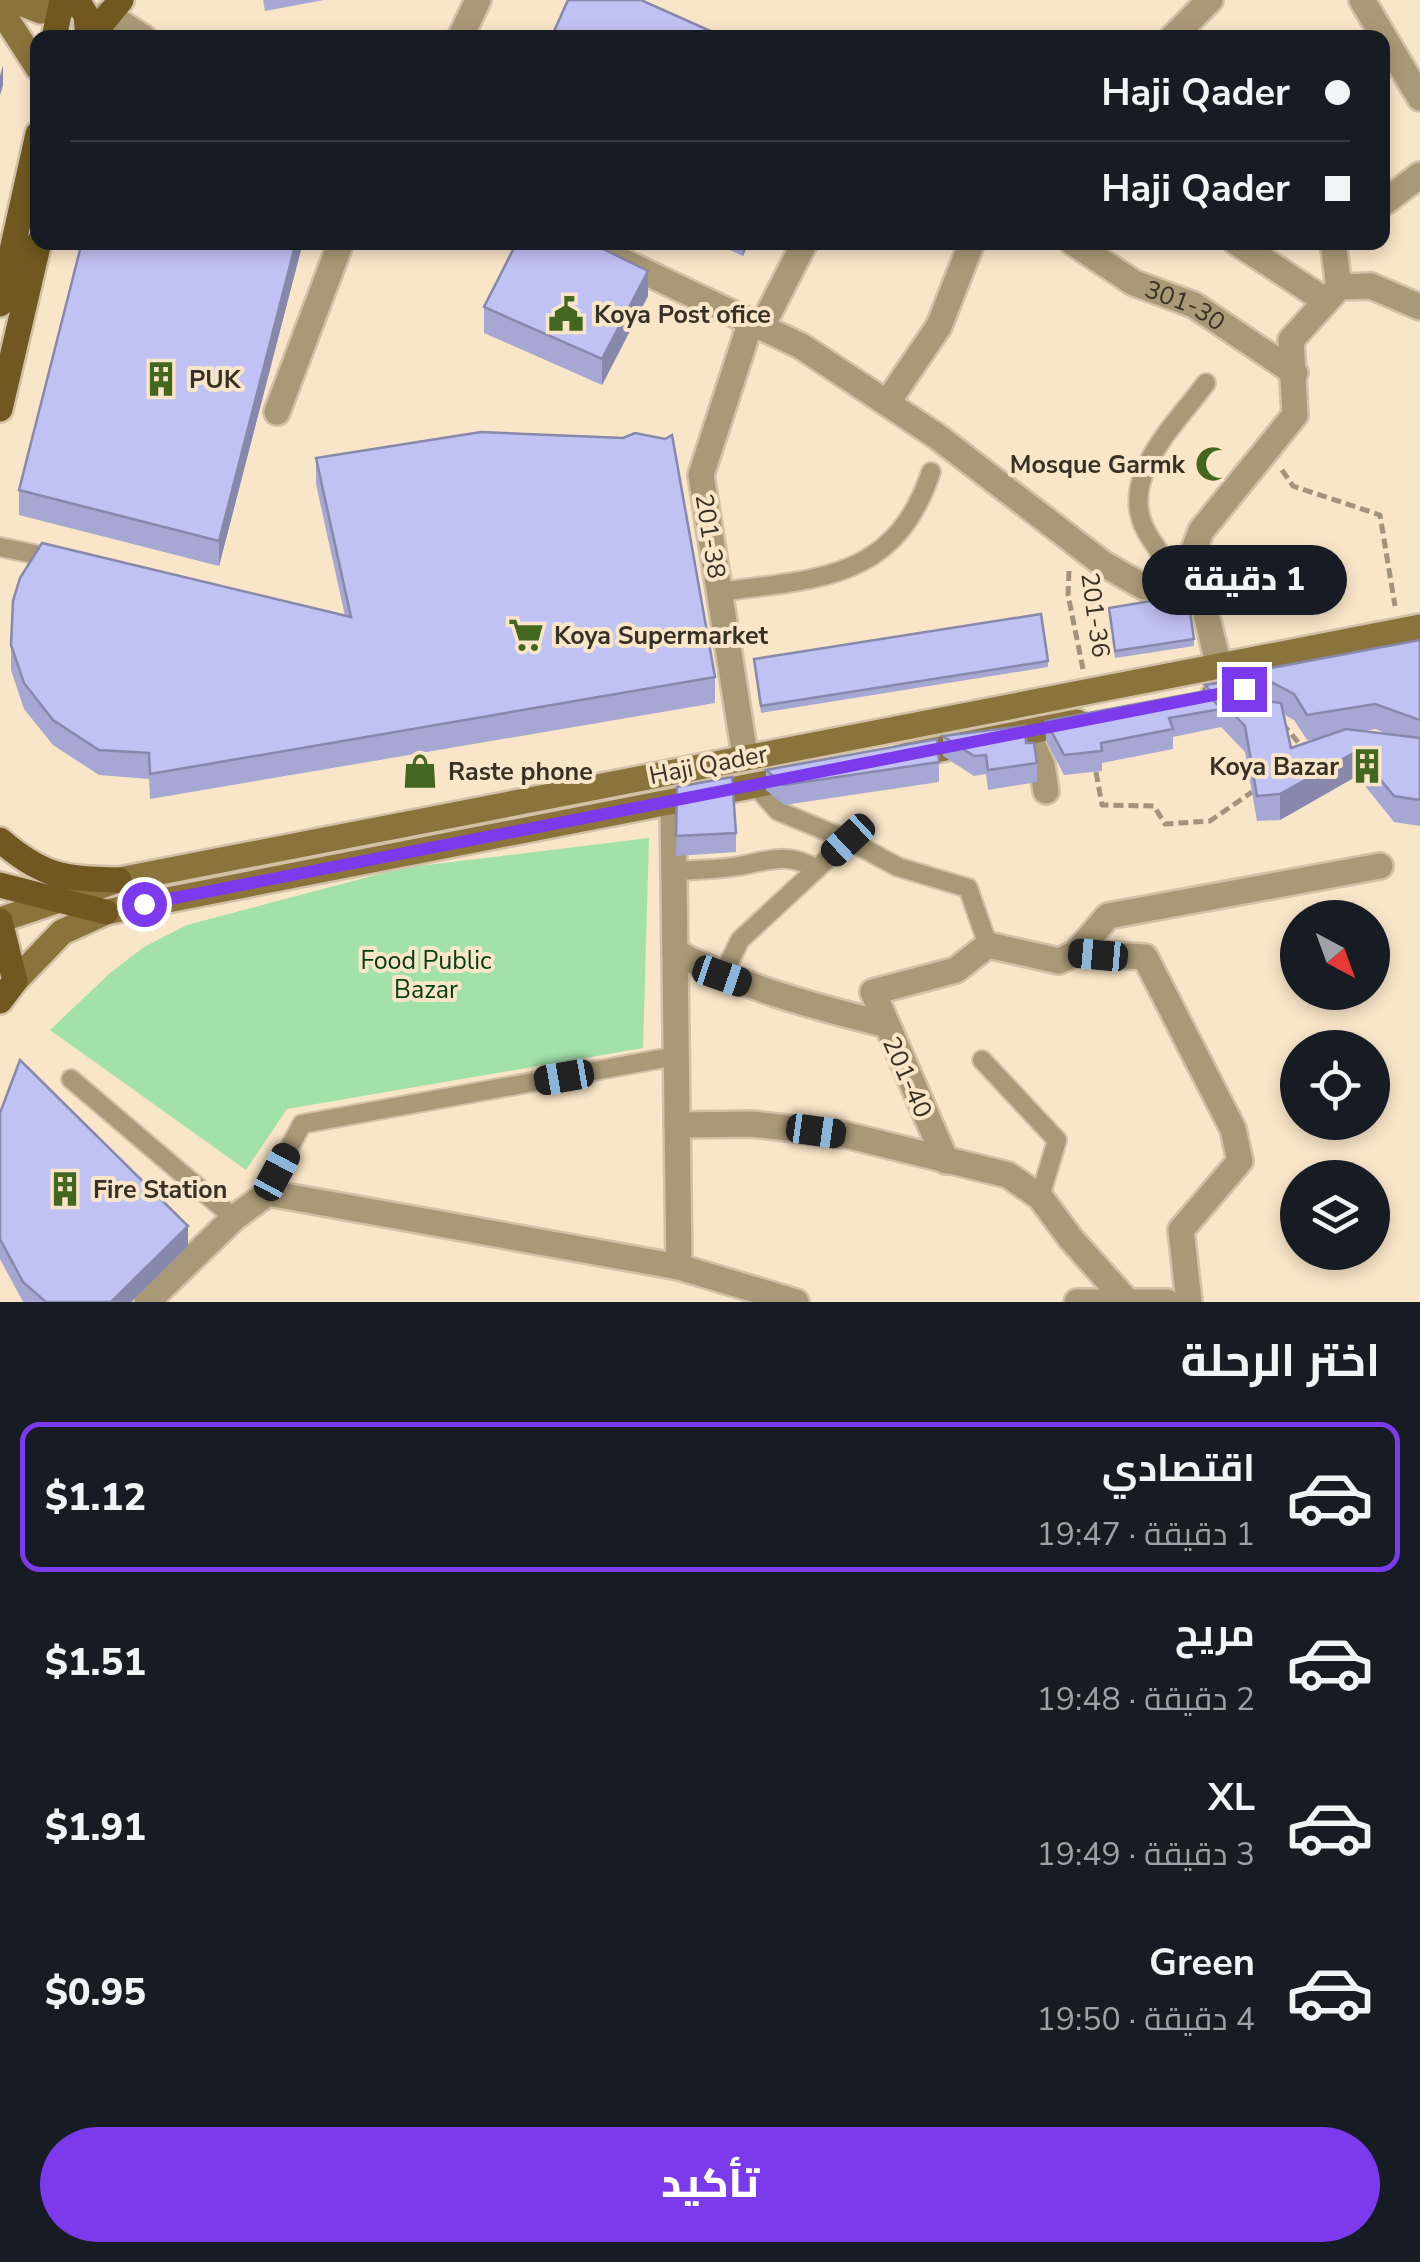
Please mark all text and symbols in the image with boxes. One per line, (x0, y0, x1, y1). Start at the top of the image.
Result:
text: Haji Qader (1101, 67, 1290, 118)
text: Haji Qader (1101, 163, 1290, 214)
street label: 301-30 (1140, 272, 1232, 339)
public building icon: Koya Post ofice (547, 295, 585, 333)
place label: Koya Post ofice (594, 298, 771, 332)
building icon: PUK (142, 360, 180, 398)
place label: PUK (189, 363, 242, 397)
mosque icon: Mosque Garmk (1194, 445, 1232, 483)
place label: Mosque Garmk (1010, 448, 1186, 482)
street label: 201-38 (687, 491, 733, 581)
callout: 1 دقيقة (1142, 544, 1346, 614)
text: 1 دقيقة (1184, 558, 1305, 601)
street label: 201-36 (1072, 570, 1118, 660)
supermarket icon: Koya Supermarket (507, 616, 545, 654)
place label: Koya Supermarket (554, 619, 768, 653)
route end (1222, 667, 1267, 712)
street label: Haji Qader (646, 737, 770, 793)
building icon: Koya Bazar (1348, 747, 1386, 785)
place label: Koya Bazar (1209, 750, 1339, 784)
shop icon: Raste phone (401, 752, 439, 790)
place label: Raste phone (448, 755, 593, 789)
car (816, 809, 880, 871)
route start (122, 882, 167, 927)
north arrow (1280, 900, 1390, 1010)
map controls (1280, 900, 1390, 1270)
car (1067, 937, 1129, 973)
park label: Food Public Bazar (360, 944, 492, 1007)
car (689, 952, 755, 1000)
button: locate (1280, 1030, 1390, 1140)
street label: 201-40 (874, 1031, 940, 1123)
car (532, 1057, 596, 1097)
car (784, 1112, 848, 1150)
car (250, 1138, 304, 1206)
button: layers (1280, 1160, 1390, 1270)
building icon: Fire Station (46, 1170, 84, 1208)
place label: Fire Station (93, 1173, 227, 1207)
text: اختر الرحلة (1181, 1331, 1380, 1392)
text: اقتصادي (1102, 1443, 1255, 1494)
icon: car (1285, 1452, 1375, 1542)
text: $1.12 (45, 1472, 146, 1523)
text: 1 دقيقة · 19:47 (1036, 1513, 1255, 1556)
text: مريح (1175, 1608, 1255, 1659)
icon: car (1285, 1617, 1375, 1707)
text: $1.51 (45, 1637, 146, 1688)
text: 2 دقيقة · 19:48 (1036, 1678, 1255, 1721)
text: XL (1208, 1772, 1255, 1823)
icon: car (1285, 1782, 1375, 1872)
text: $1.91 (45, 1802, 146, 1853)
text: 3 دقيقة · 19:49 (1036, 1833, 1255, 1876)
text: Green (1149, 1937, 1255, 1988)
icon: car (1285, 1947, 1375, 2037)
text: $0.95 (45, 1967, 146, 2018)
text: 4 دقيقة · 19:50 (1036, 1998, 1255, 2041)
button: تأكيد (40, 2127, 1380, 2242)

